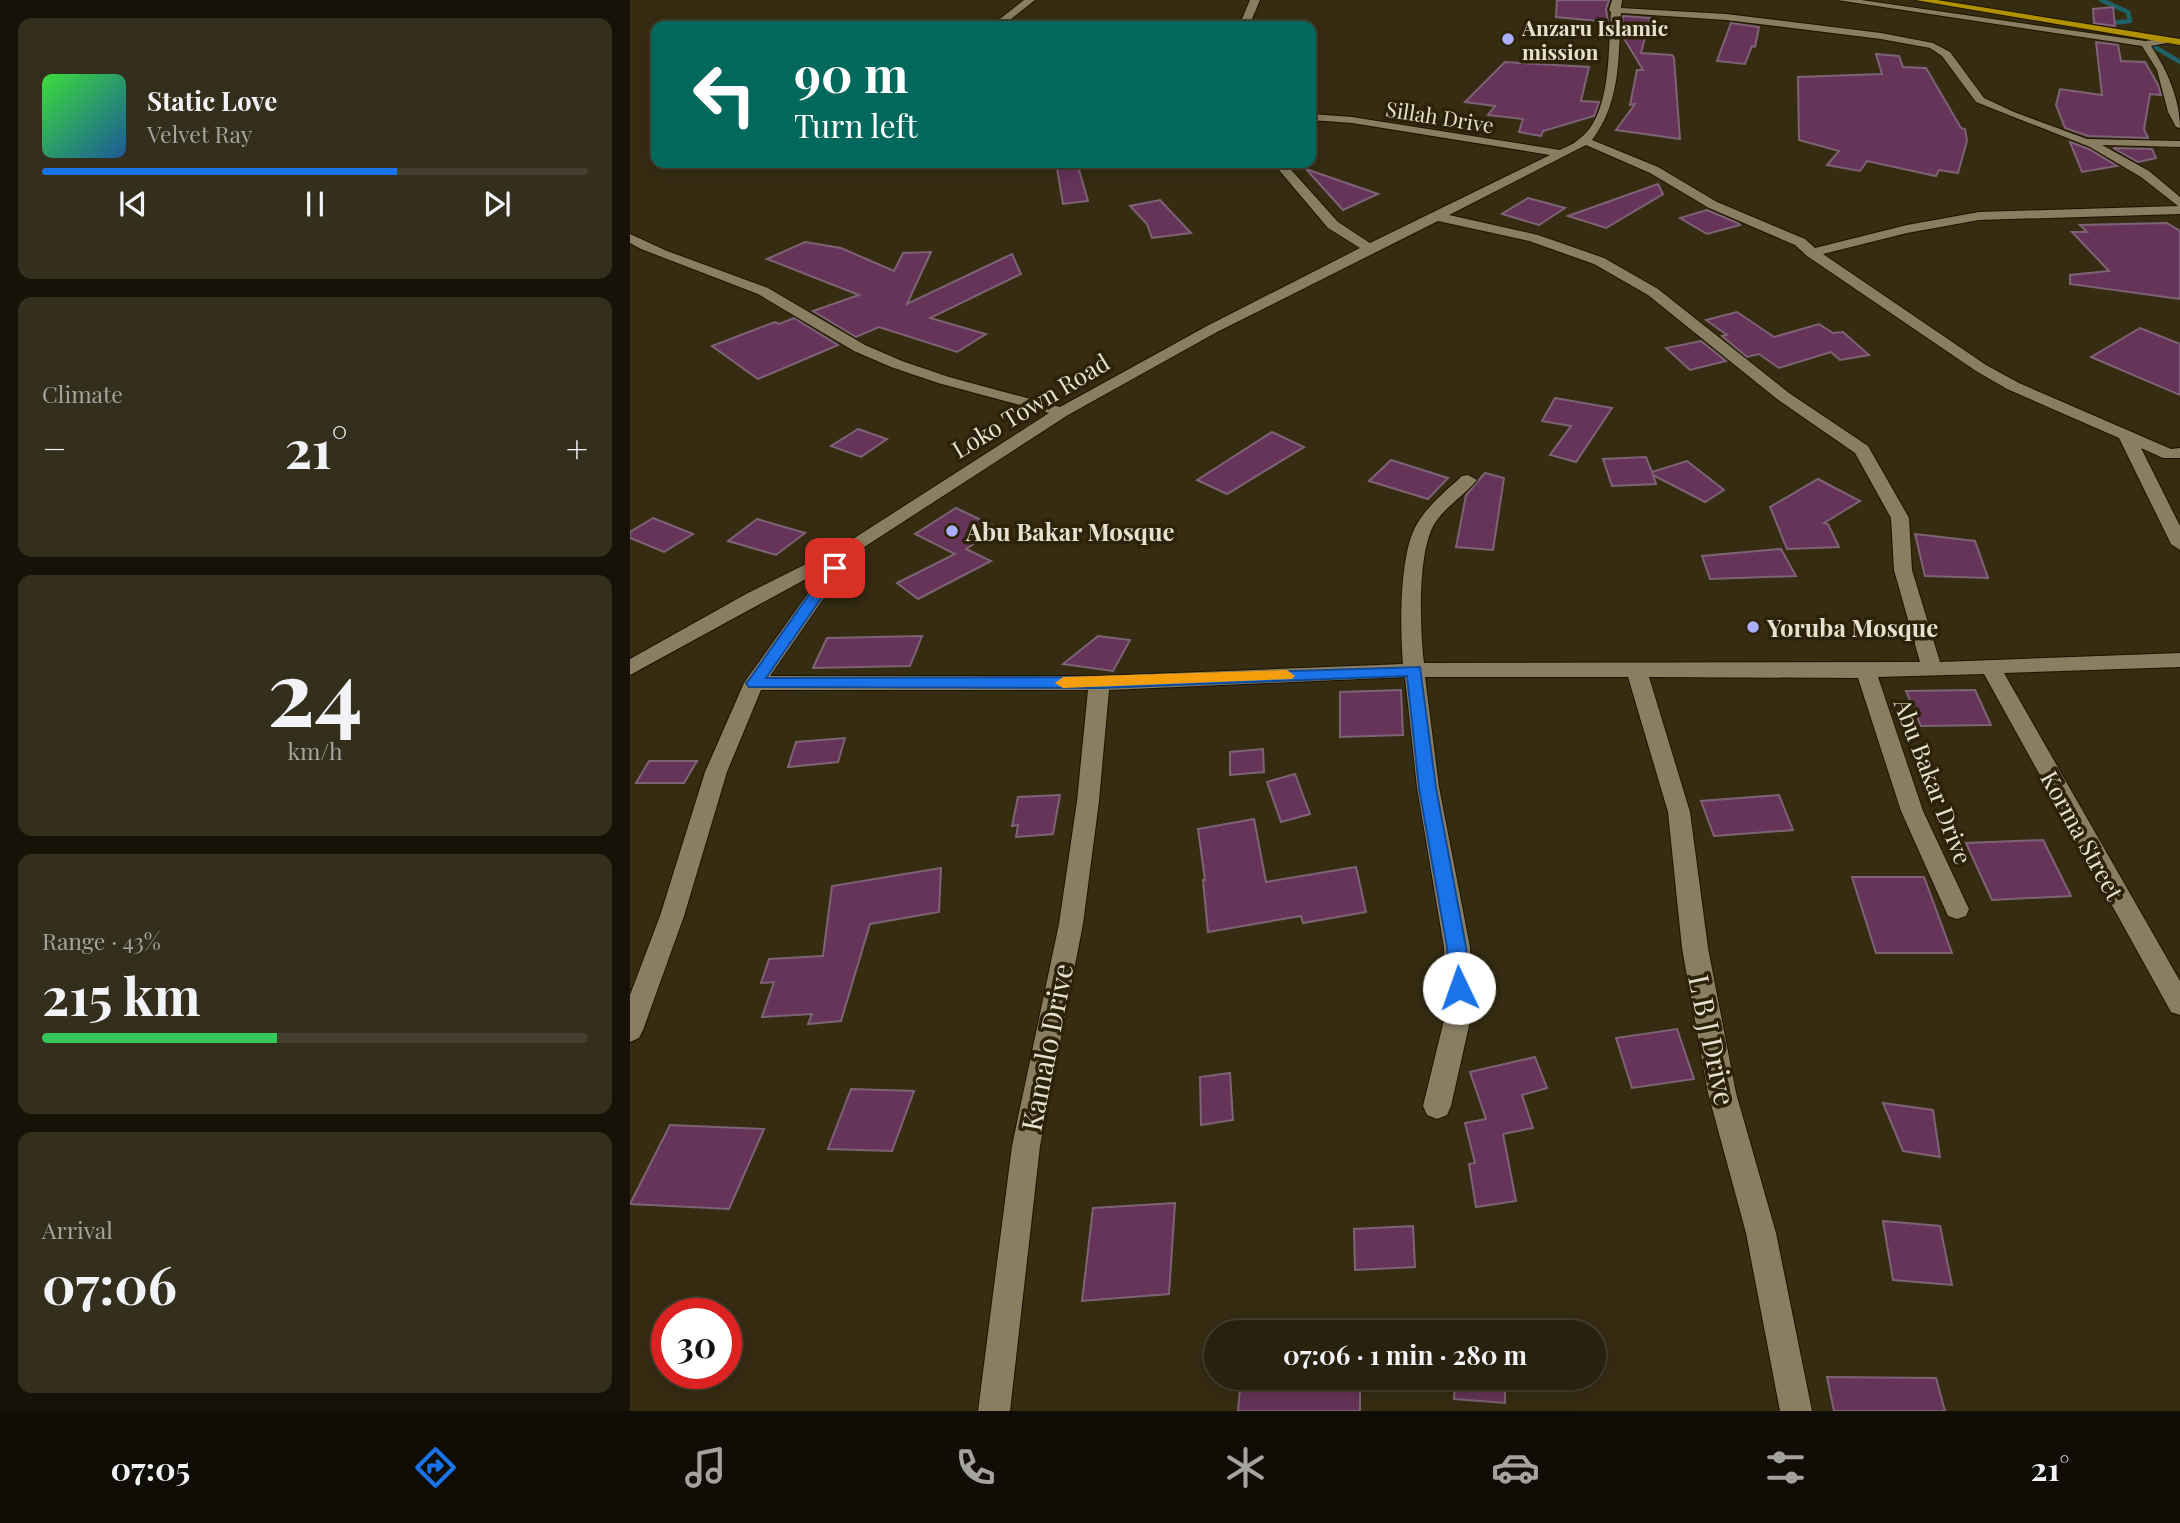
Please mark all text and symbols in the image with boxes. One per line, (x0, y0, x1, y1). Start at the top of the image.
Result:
place label: Anzaru Islamic mission (1521, 13, 1668, 65)
marker: Anzaru Islamic mission (1500, 31, 1516, 47)
text: 90 m (794, 40, 908, 105)
icon: left (679, 49, 770, 140)
text: Static Love (147, 83, 277, 118)
street label: Sillah Drive (1384, 94, 1496, 138)
text: Turn left (794, 103, 918, 146)
text: Velvet Ray (147, 118, 252, 149)
icon: previous (114, 185, 152, 223)
icon: pause (296, 185, 334, 223)
icon: next (478, 185, 516, 223)
street label: Loko Town Road (945, 345, 1115, 465)
text: Climate (42, 378, 123, 409)
text: 21° (285, 413, 348, 482)
text: − (42, 422, 67, 473)
text: + (566, 422, 588, 473)
place label: Abu Bakar Mosque (965, 515, 1175, 547)
marker: Abu Bakar Mosque (944, 523, 960, 539)
pin (805, 538, 865, 598)
icon: arrive (816, 549, 854, 587)
place label: Yoruba Mosque (1766, 611, 1938, 643)
marker: Yoruba Mosque (1745, 619, 1761, 635)
text: 24 (267, 629, 363, 750)
street label: Abu Bakar Drive (1887, 693, 1980, 869)
text: km/h (287, 735, 343, 766)
street label: Korma Street (2034, 765, 2132, 906)
text: Range · 43% (42, 925, 161, 956)
position arrow (1422, 951, 1496, 1025)
text: 215 km (42, 960, 201, 1029)
street label: Kamalo Drive (1012, 960, 1080, 1134)
street label: L B J Drive (1681, 971, 1745, 1109)
text: Arrival (42, 1214, 113, 1245)
text: 07:06 (42, 1249, 177, 1318)
speed limit sign: 30 (651, 1298, 742, 1389)
text: 07:06 · 1 min · 280 m (1283, 1337, 1527, 1372)
icon: directions (411, 1443, 460, 1492)
icon: music (681, 1443, 730, 1492)
icon: phone (951, 1443, 1000, 1492)
icon: climate (1221, 1443, 1270, 1492)
icon: car (1491, 1443, 1540, 1492)
icon: filters (1761, 1443, 1810, 1492)
text: 07:05 (110, 1446, 190, 1489)
text: 21° (2031, 1446, 2069, 1489)

